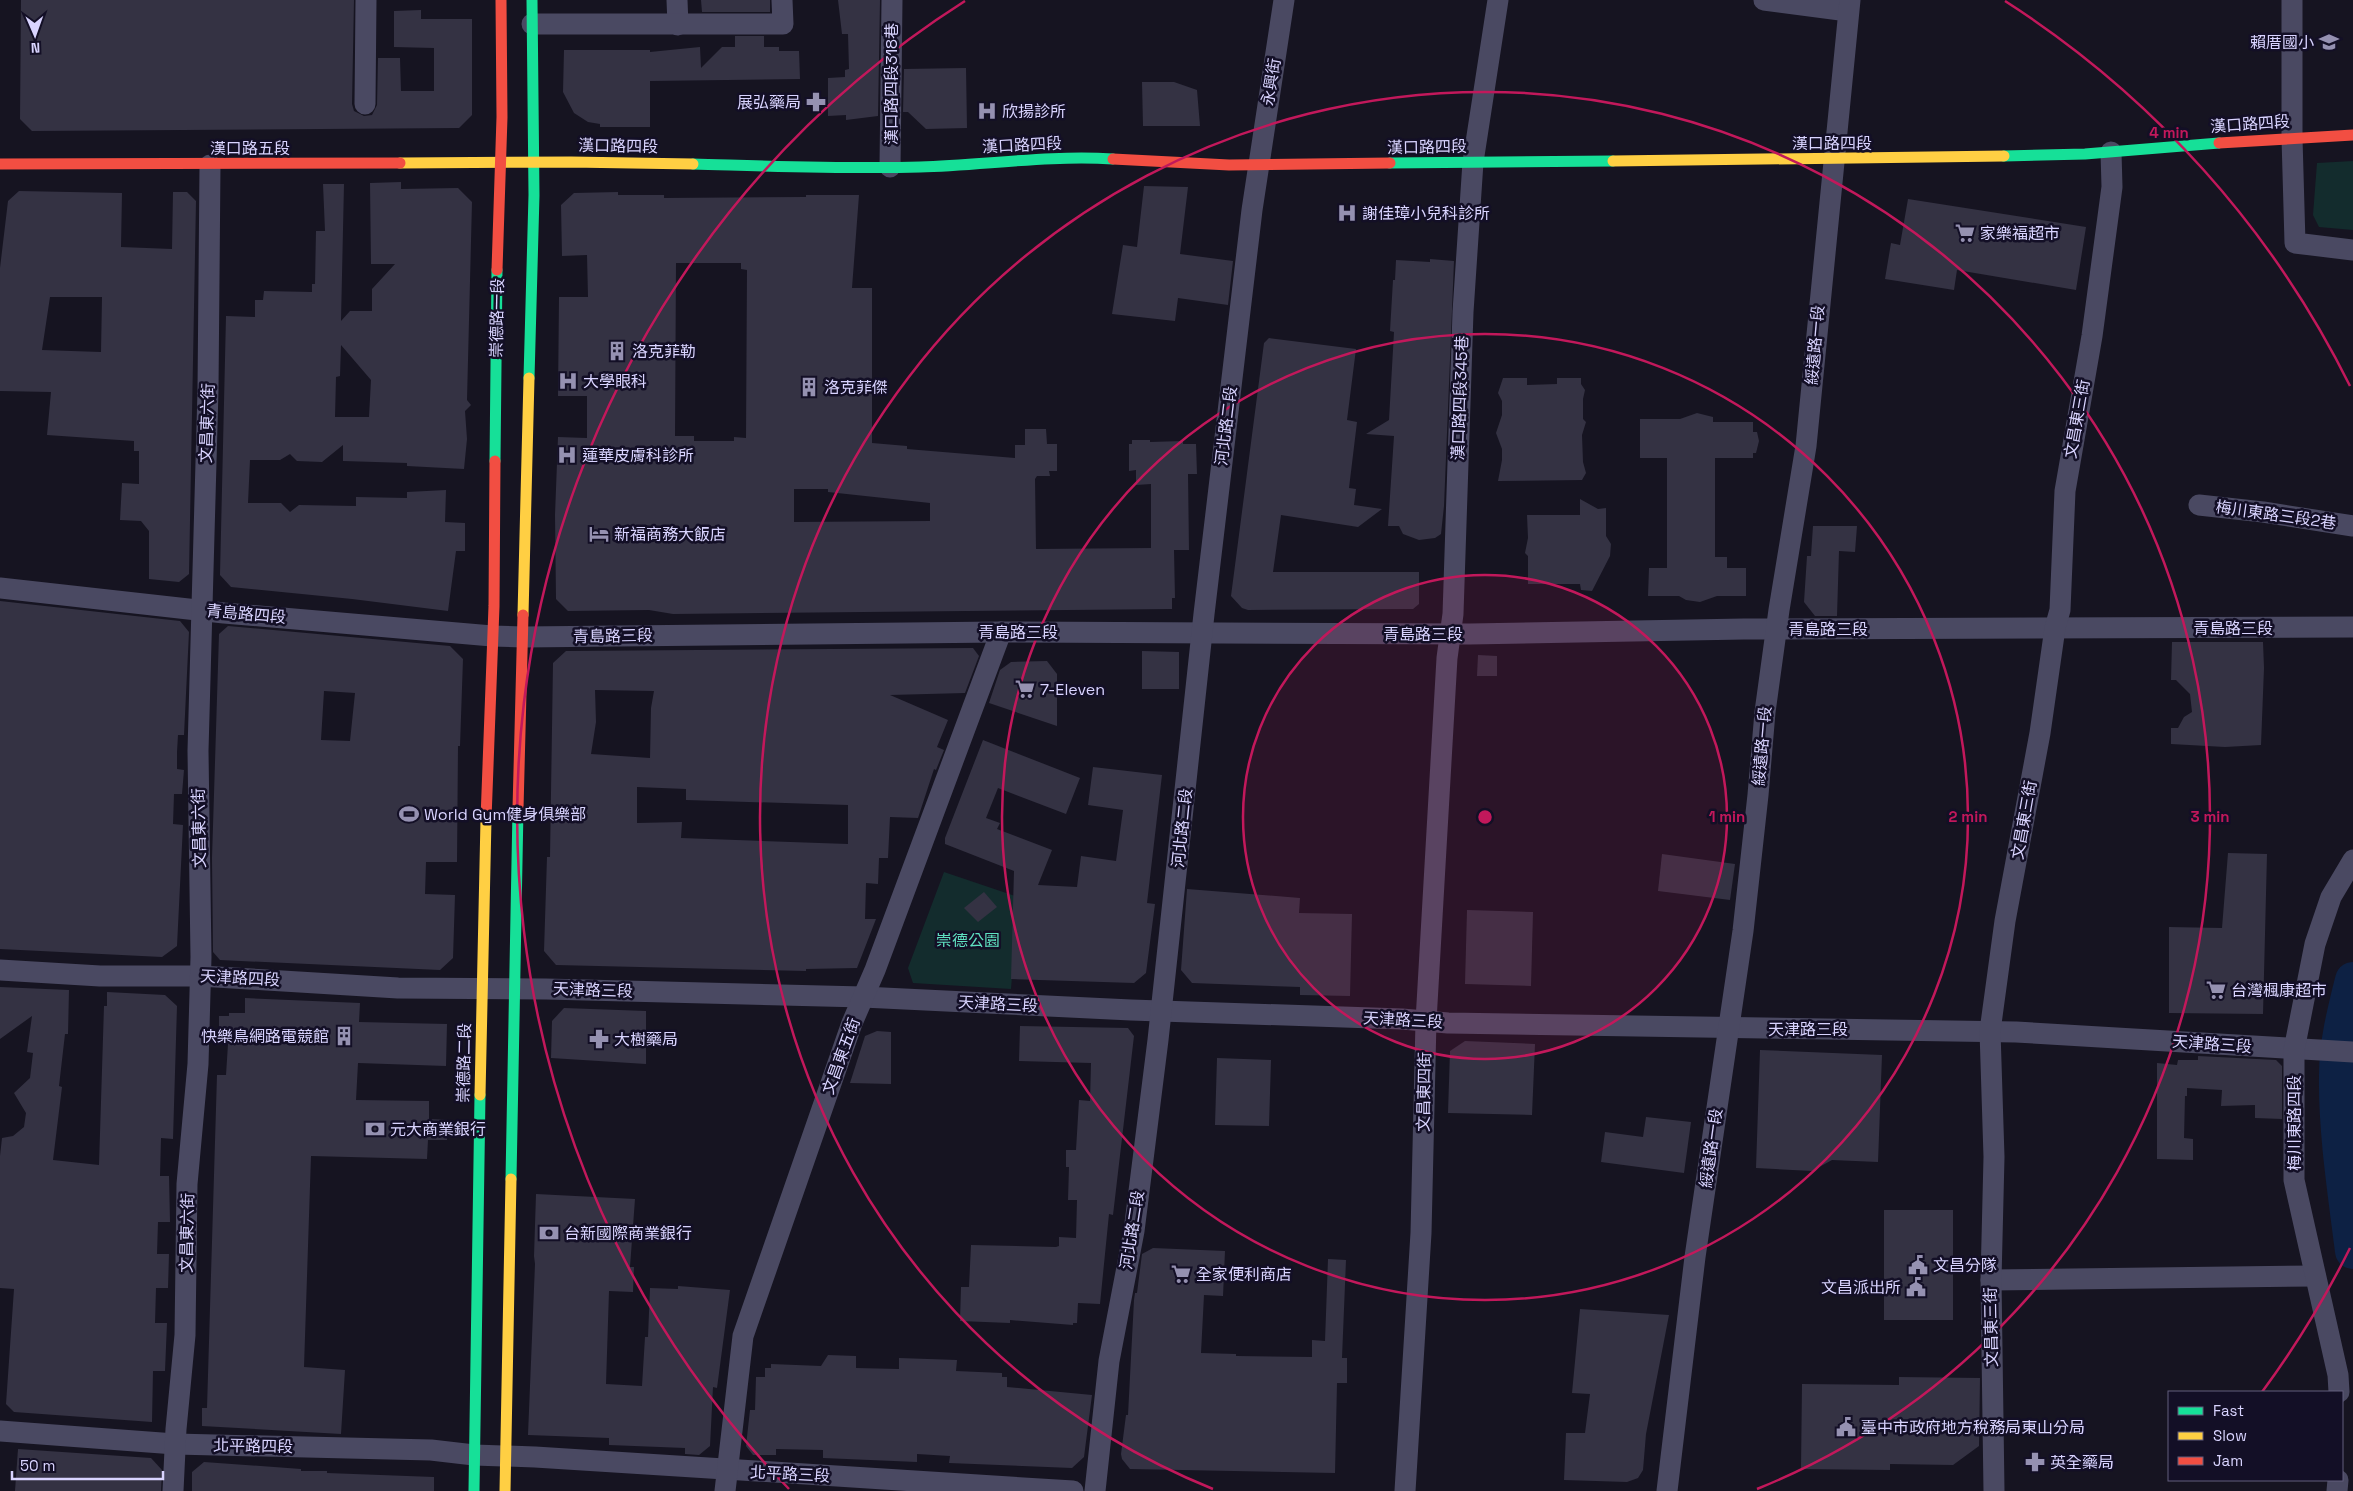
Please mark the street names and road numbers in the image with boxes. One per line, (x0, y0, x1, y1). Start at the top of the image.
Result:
street label: 漢口路四段318巷 (881, 23, 902, 145)
street label: 永興街 (1257, 57, 1285, 107)
street label: 漢口路四段 (2209, 111, 2291, 137)
street label: 漢口路四段 (981, 132, 1063, 158)
street label: 漢口路四段 (1792, 133, 1872, 154)
street label: 漢口路四段 (578, 135, 658, 157)
street label: 漢口路四段 (1387, 136, 1467, 158)
street label: 漢口路五段 (210, 138, 290, 159)
street label: 崇德路一段 (486, 278, 508, 358)
street label: 綏遠路一段 (1801, 304, 1829, 386)
street label: 漢口路四段345巷 (1447, 335, 1473, 461)
street label: 文昌東三街 (2060, 378, 2094, 460)
street label: 文昌東六街 (195, 383, 219, 463)
street label: 河北路二段 (1211, 385, 1241, 467)
street label: 梅川東路三段2巷 (2214, 496, 2338, 534)
street label: 青島路四段 (205, 600, 287, 628)
street label: 青島路三段 (2193, 618, 2273, 639)
street label: 青島路三段 (1788, 619, 1868, 640)
street label: 青島路三段 (978, 622, 1058, 643)
street label: 青島路三段 (1383, 624, 1463, 645)
street label: 青島路三段 (573, 625, 653, 647)
street label: 綏遠路一段 (1748, 705, 1776, 787)
street label: 文昌東三街 (2007, 779, 2041, 861)
street label: 河北路二段 (1167, 787, 1197, 869)
street label: 文昌東六街 (188, 788, 210, 868)
street label: 天津路四段 (199, 965, 281, 991)
street label: 天津路三段 (553, 978, 633, 1002)
street label: 天津路三段 (957, 991, 1039, 1017)
street label: 天津路三段 (1362, 1007, 1444, 1033)
street label: 文昌東五街 (817, 1015, 865, 1097)
street label: 天津路三段 (1768, 1019, 1848, 1040)
street label: 崇德路二段 (453, 1023, 475, 1103)
street label: 天津路三段 (2171, 1031, 2253, 1057)
street label: 文昌東四街 (1413, 1052, 1435, 1132)
street label: 梅川東路四段 (2284, 1075, 2305, 1171)
street label: 綏遠路一段 (1695, 1107, 1727, 1189)
street label: 河北路二段 (1115, 1189, 1149, 1271)
street label: 文昌東六街 (176, 1193, 198, 1273)
street label: 文昌東三街 (1980, 1287, 2002, 1367)
street label: 北平路四段 (213, 1435, 293, 1457)
street label: 北平路三段 (749, 1461, 831, 1487)

